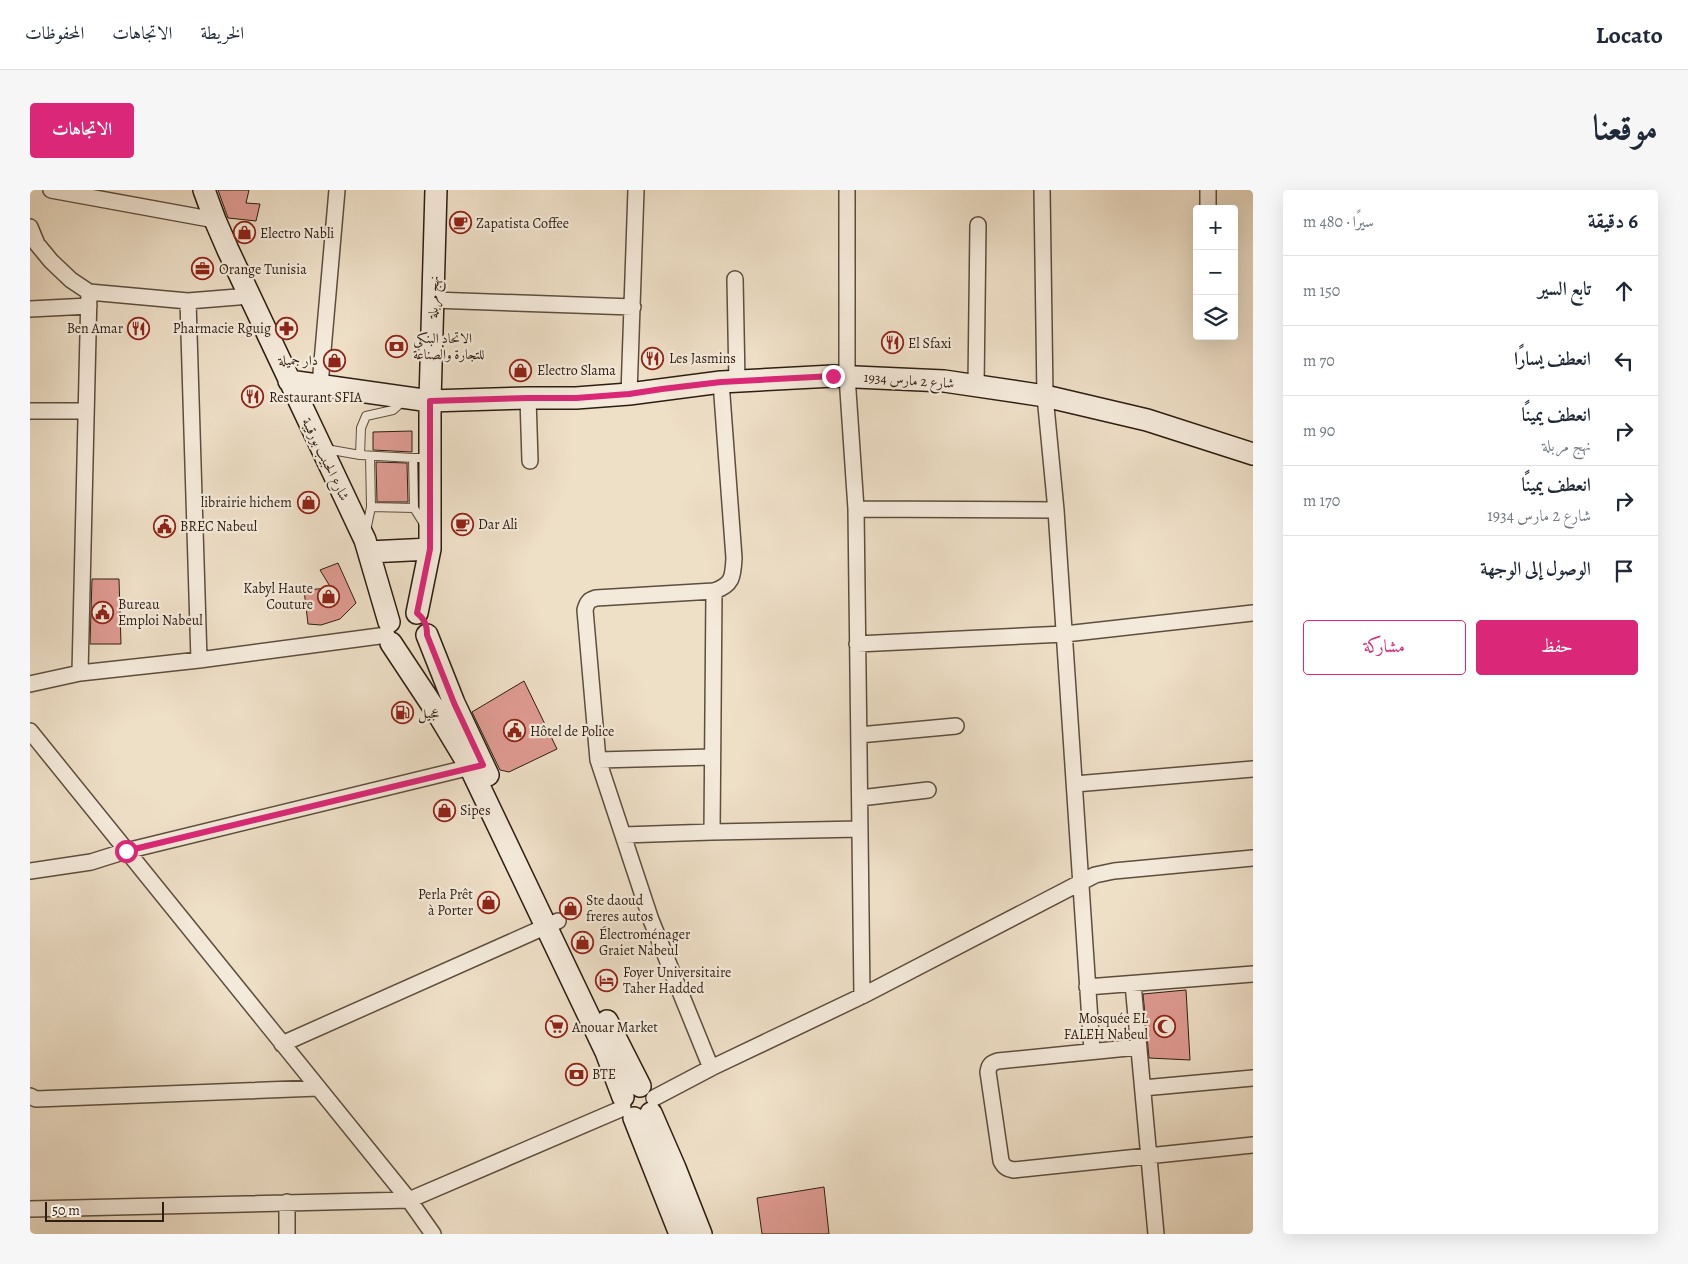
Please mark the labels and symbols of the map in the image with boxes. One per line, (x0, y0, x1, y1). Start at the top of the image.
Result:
cafe icon: Zapatista Coffee (448, 211, 472, 235)
place label: Zapatista Coffee (476, 214, 569, 233)
shop icon: Electro Nabli (232, 221, 256, 245)
place label: Electro Nabli (260, 224, 334, 243)
office icon: Orange Tunisia (191, 257, 215, 281)
place label: Orange Tunisia (219, 260, 307, 279)
street label: نهج مربلة (423, 275, 447, 320)
restaurant icon: Ben Amar (127, 316, 151, 340)
pharmacy icon: Pharmacie Rguig (275, 316, 299, 340)
place label: Ben Amar (67, 319, 124, 338)
place label: Pharmacie Rguig (173, 319, 271, 338)
place label: الاتحاد البنكي للتجارة والصناعة (413, 329, 485, 364)
restaurant icon: El Sfaxi (880, 331, 904, 355)
bank icon: الاتحاد البنكي للتجارة والصناعة (385, 334, 409, 358)
place label: El Sfaxi (908, 334, 952, 353)
restaurant icon: Les Jasmins (641, 346, 665, 370)
shop icon: دار جميلة (322, 348, 346, 372)
place label: Les Jasmins (669, 349, 736, 368)
place label: دار جميلة (277, 351, 318, 370)
shop icon: Electro Slama (509, 358, 533, 382)
place label: Electro Slama (537, 361, 616, 380)
route end (822, 365, 845, 388)
street label: شارع 2 مارس 1934 (863, 368, 955, 395)
restaurant icon: Restaurant SFIA (241, 385, 265, 409)
place label: Restaurant SFIA (269, 388, 363, 407)
street label: شارع الحبيب بورقيبة (295, 414, 354, 505)
shop icon: librairie hichem (296, 490, 320, 514)
place label: librairie hichem (201, 493, 292, 512)
cafe icon: Dar Ali (450, 512, 474, 536)
public building icon: BREC Nabeul (152, 514, 176, 538)
place label: Dar Ali (478, 515, 518, 534)
place label: BREC Nabeul (180, 517, 258, 536)
place label: Kabyl Haute Couture (243, 579, 313, 614)
shop icon: Kabyl Haute Couture (317, 584, 341, 608)
place label: Bureau Emploi Nabeul (118, 595, 203, 630)
public building icon: Bureau Emploi Nabeul (90, 600, 114, 624)
fuel station icon: عجيل (390, 701, 414, 725)
place label: عجيل (418, 704, 439, 724)
public building icon: Hôtel de Police (502, 719, 526, 743)
place label: Hôtel de Police (530, 722, 614, 741)
shop icon: Sipes (432, 798, 456, 822)
place label: Sipes (460, 801, 491, 820)
route start (115, 840, 138, 863)
place label: Perla Prêt à Porter (418, 885, 474, 920)
shop icon: Perla Prêt à Porter (477, 890, 501, 914)
place label: Ste daoud freres autos (586, 891, 653, 926)
shop icon: Ste daoud freres autos (558, 896, 582, 920)
place label: Électroménager Graiet Nabeul (599, 925, 691, 960)
shop icon: Électroménager Graiet Nabeul (571, 930, 595, 954)
place label: Foyer Universitaire Taher Hadded (623, 963, 731, 998)
hotel icon: Foyer Universitaire Taher Hadded (595, 968, 619, 992)
place label: Mosquée EL FALEH Nabeul (1064, 1009, 1149, 1044)
mosque icon: Mosquée EL FALEH Nabeul (1152, 1014, 1176, 1038)
supermarket icon: Anouar Market (544, 1015, 568, 1039)
place label: Anouar Market (571, 1018, 658, 1037)
bank icon: BTE (564, 1062, 588, 1086)
place label: BTE (592, 1065, 616, 1084)
scale bar (45, 1199, 164, 1222)

